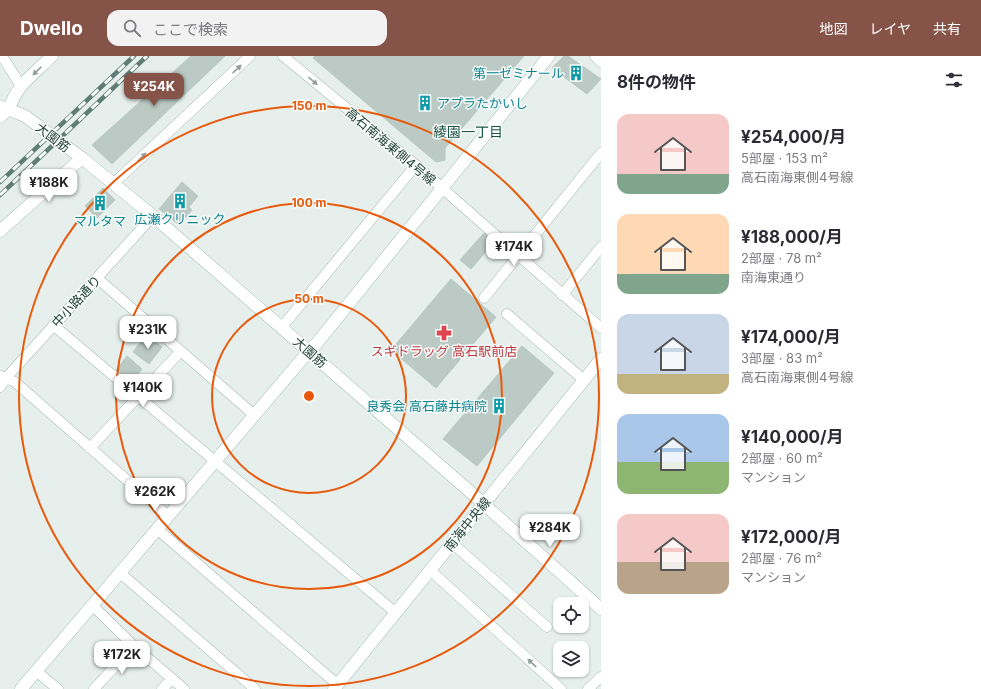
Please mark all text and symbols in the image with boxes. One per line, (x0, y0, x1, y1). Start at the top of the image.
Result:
search box (107, 10, 387, 46)
text: Dwello (20, 17, 83, 40)
icon: search (121, 17, 143, 39)
text: ここで検索 (153, 20, 228, 39)
text: 地図 (819, 20, 847, 37)
text: レイヤ (869, 20, 911, 37)
text: 共有 (933, 20, 961, 37)
one-way arrow (232, 64, 242, 73)
building icon: 第一ゼミナール (567, 64, 585, 82)
place label: 第一ゼミナール (473, 65, 564, 81)
one-way arrow (32, 66, 41, 75)
icon: filters (943, 69, 965, 91)
text: 8件の物件 (617, 72, 696, 92)
pin: ¥254K (126, 73, 182, 107)
one-way arrow (308, 76, 319, 85)
text: ¥254K (133, 78, 175, 94)
building icon: アプラたかいし (416, 94, 434, 112)
place label: アプラたかいし (437, 95, 528, 111)
text: 150 m (292, 98, 326, 113)
street label: 高石南海東側4号線 (343, 104, 439, 188)
street label: 大園筋 (33, 119, 73, 155)
district label: 綾園一丁目 (433, 123, 503, 140)
text: ¥254,000/月 (741, 127, 846, 147)
icon: home (649, 130, 697, 178)
text: 5部屋 · 153 m² (741, 150, 828, 166)
one-way arrow (137, 152, 147, 162)
pin: ¥188K (21, 169, 77, 203)
text: 高石南海東側4号線 (741, 169, 853, 185)
text: ¥188K (29, 174, 69, 190)
building icon: 広瀬クリニック (171, 192, 189, 210)
building icon: マルタマ (91, 194, 109, 212)
text: 100 m (291, 195, 327, 210)
place label: 広瀬クリニック (134, 211, 226, 227)
place label: マルタマ (74, 213, 126, 229)
text: ¥188,000/月 (741, 227, 843, 247)
icon: home (649, 230, 697, 278)
pin: ¥174K (486, 233, 542, 267)
text: ¥174K (495, 238, 533, 254)
text: 2部屋 · 78 m² (741, 250, 822, 266)
text: 南海東通り (741, 269, 806, 285)
street label: 中小路通り (48, 272, 104, 330)
text: 50 m (294, 291, 324, 306)
pin: ¥231K (120, 316, 176, 350)
text: ¥231K (129, 321, 167, 337)
pharmacy icon: スギドラッグ 高石駅前店 (435, 324, 453, 342)
text: ¥174,000/月 (741, 327, 841, 347)
icon: home (649, 330, 697, 378)
street label: 大園筋 (290, 333, 330, 371)
place label: スギドラッグ 高石駅前店 (371, 343, 517, 359)
text: 3部屋 · 83 m² (741, 350, 823, 366)
text: 高石南海東側4号線 (741, 369, 853, 385)
pin: ¥140K (115, 374, 171, 408)
text: ¥140K (123, 379, 163, 395)
centre of rings (302, 389, 316, 403)
building icon: 良秀会 高石藤井病院 (490, 397, 508, 415)
place label: 良秀会 高石藤井病院 (366, 398, 487, 414)
text: ¥140,000/月 (741, 427, 844, 447)
icon: home (649, 430, 697, 478)
text: 2部屋 · 60 m² (741, 450, 823, 466)
text: マンション (741, 469, 806, 485)
pin: ¥262K (127, 478, 183, 512)
text: ¥262K (134, 483, 176, 499)
street label: 南海中央線 (440, 494, 494, 554)
pin: ¥284K (522, 514, 578, 548)
text: ¥284K (529, 519, 571, 535)
text: ¥172,000/月 (741, 527, 842, 547)
icon: home (649, 530, 697, 578)
text: 2部屋 · 76 m² (741, 550, 822, 566)
text: マンション (741, 569, 806, 585)
map controls (553, 597, 589, 677)
button: locate (553, 597, 589, 633)
pin: ¥172K (94, 641, 150, 675)
button: layers (553, 641, 589, 677)
text: ¥172K (103, 646, 141, 662)
one-way arrow (527, 658, 537, 667)

